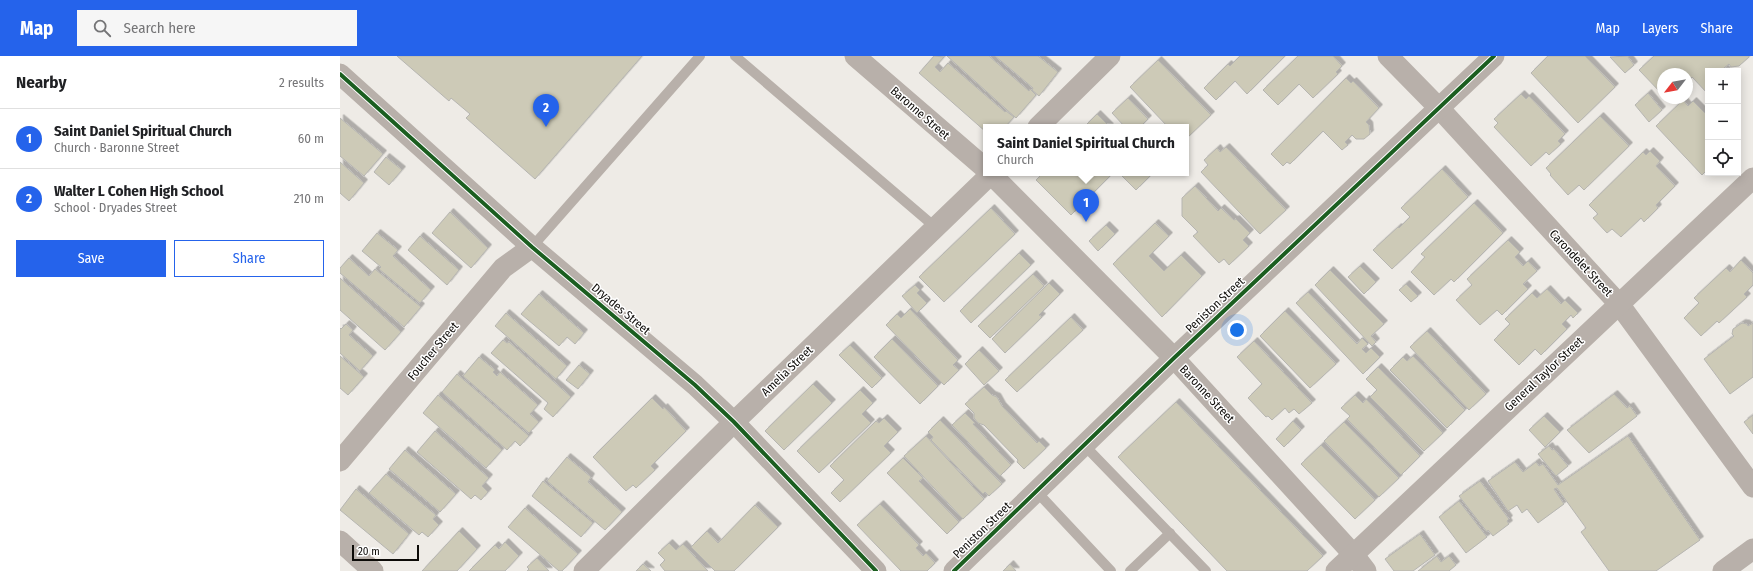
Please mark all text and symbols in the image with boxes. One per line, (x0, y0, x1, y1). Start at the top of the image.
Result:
search box (77, 10, 357, 46)
text: Map (20, 17, 53, 40)
icon: search (91, 17, 113, 39)
text: Search here (123, 19, 196, 37)
text: Map (1596, 20, 1620, 37)
text: Layers (1642, 20, 1678, 37)
text: Share (1700, 20, 1733, 37)
north arrow (1657, 68, 1693, 104)
map controls (1705, 68, 1741, 176)
button: + (1705, 68, 1741, 104)
text: Nearby (16, 72, 67, 93)
text: 2 results (279, 75, 324, 90)
street label: Baronne Street (888, 84, 952, 142)
pin: 2 (533, 94, 559, 127)
button: − (1705, 104, 1741, 140)
text: Saint Daniel Spiritual Church (54, 122, 232, 140)
popup (983, 124, 1189, 176)
text: 1 (26, 131, 32, 146)
text: 60 m (298, 131, 324, 146)
text: Saint Daniel Spiritual Church (997, 134, 1175, 152)
text: Church · Baronne Street (54, 140, 179, 155)
button: locate (1705, 140, 1741, 176)
text: Church (997, 152, 1034, 167)
text: Walter L Cohen High School (54, 182, 224, 200)
pin: 1 (1073, 189, 1099, 222)
text: 2 (26, 191, 32, 206)
text: 210 m (294, 191, 324, 206)
text: School · Dryades Street (54, 200, 177, 215)
street label: Carondelet Street (1547, 227, 1615, 299)
button: Save (16, 240, 166, 277)
button: Share (174, 240, 324, 277)
street label: Peniston Street (1183, 274, 1247, 336)
street label: Dryades Street (589, 280, 653, 338)
street label: Foucher Street (405, 319, 461, 383)
your location (1227, 320, 1247, 340)
street label: General Taylor Street (1502, 334, 1586, 414)
street label: Amelia Street (758, 343, 816, 399)
street label: Baronne Street (1177, 362, 1237, 426)
street label: Peniston Street (950, 499, 1014, 561)
scale bar (352, 543, 419, 562)
text: 20 m (358, 545, 380, 558)

